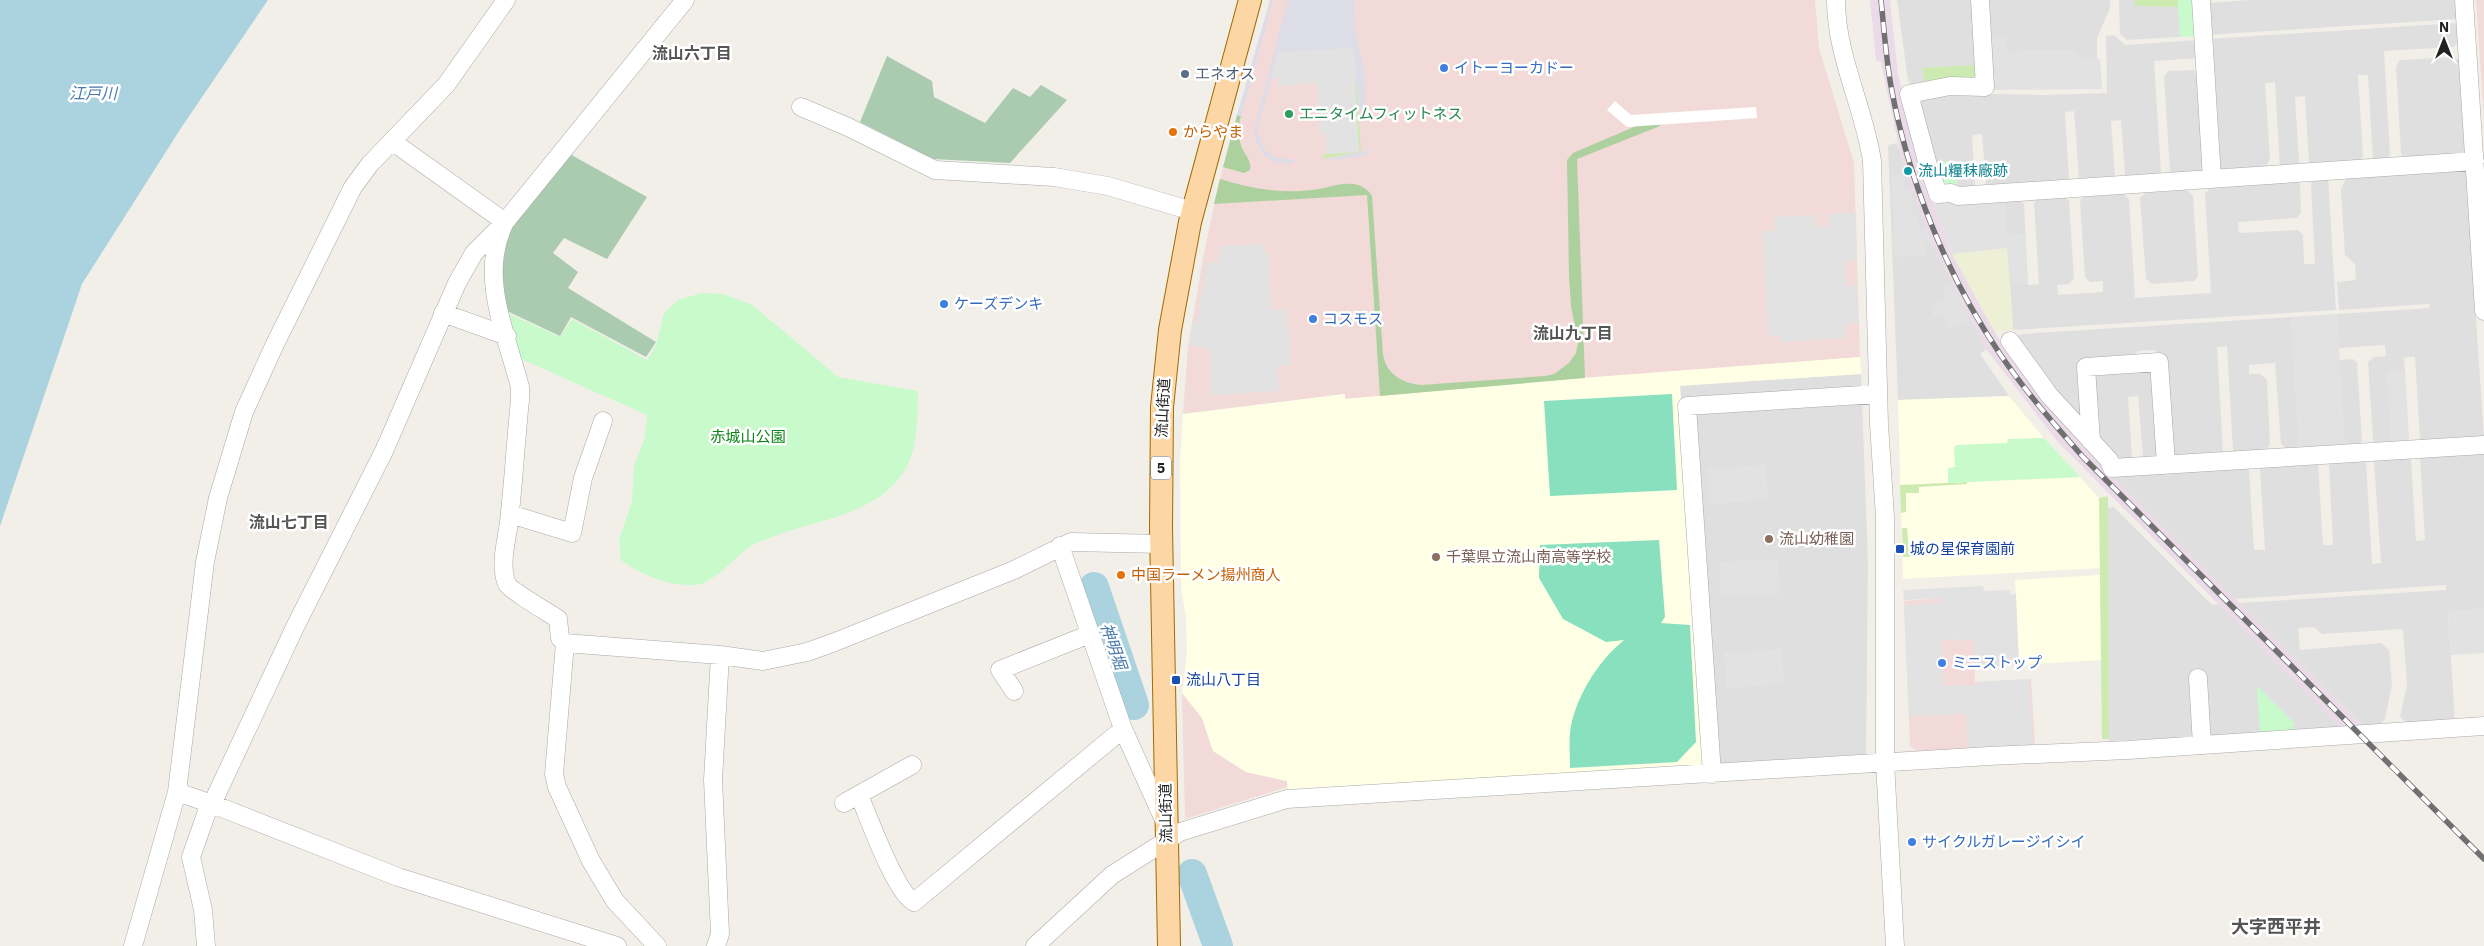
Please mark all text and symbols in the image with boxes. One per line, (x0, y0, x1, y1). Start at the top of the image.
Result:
north arrow (2419, 15, 2469, 65)
text: N (2439, 18, 2449, 36)
district label: 流山六丁目 (652, 43, 732, 63)
place label: イトーヨーカドー (1454, 58, 1574, 77)
marker: イトーヨーカドー (1438, 62, 1450, 74)
place label: エネオス (1195, 64, 1255, 83)
marker: エネオス (1179, 68, 1191, 80)
water label: 江戸川 (69, 83, 119, 103)
place label: エニタイムフィットネス (1299, 104, 1463, 123)
marker: エニタイムフィットネス (1283, 108, 1295, 120)
place label: からやま (1183, 122, 1243, 141)
marker: からやま (1167, 126, 1179, 138)
place label: 流山糧秣廠跡 (1918, 161, 2008, 180)
marker: 流山糧秣廠跡 (1902, 165, 1914, 177)
place label: ケーズデンキ (954, 294, 1043, 313)
marker: ケーズデンキ (938, 298, 950, 310)
place label: コスモス (1323, 309, 1383, 328)
marker: コスモス (1307, 313, 1319, 325)
district label: 流山九丁目 (1533, 323, 1613, 343)
street label: 流山街道 (1151, 378, 1174, 438)
park label: 赤城山公園 (710, 427, 786, 446)
road number: 5 (1151, 456, 1171, 479)
district label: 流山七丁目 (249, 512, 329, 532)
place label: 流山幼稚園 (1779, 529, 1854, 548)
marker: 流山幼稚園 (1763, 533, 1775, 545)
place label: 城の星保育園前 (1910, 539, 2015, 558)
marker: 城の星保育園前 (1894, 543, 1906, 555)
place label: 千葉県立流山南高等学校 (1446, 547, 1611, 566)
marker: 千葉県立流山南高等学校 (1430, 551, 1442, 563)
place label: 中国ラーメン揚州商人 (1131, 565, 1280, 584)
marker: 中国ラーメン揚州商人 (1115, 569, 1127, 581)
water label: 神明堀 (1097, 620, 1132, 675)
place label: ミニストップ (1952, 653, 2042, 672)
marker: ミニストップ (1936, 657, 1948, 669)
place label: 流山八丁目 (1186, 670, 1261, 689)
marker: 流山八丁目 (1170, 674, 1182, 686)
street label: 流山街道 (1155, 783, 1176, 843)
place label: サイクルガレージイシイ (1922, 832, 2086, 851)
marker: サイクルガレージイシイ (1906, 836, 1918, 848)
district label: 大字西平井 (2231, 915, 2321, 938)

